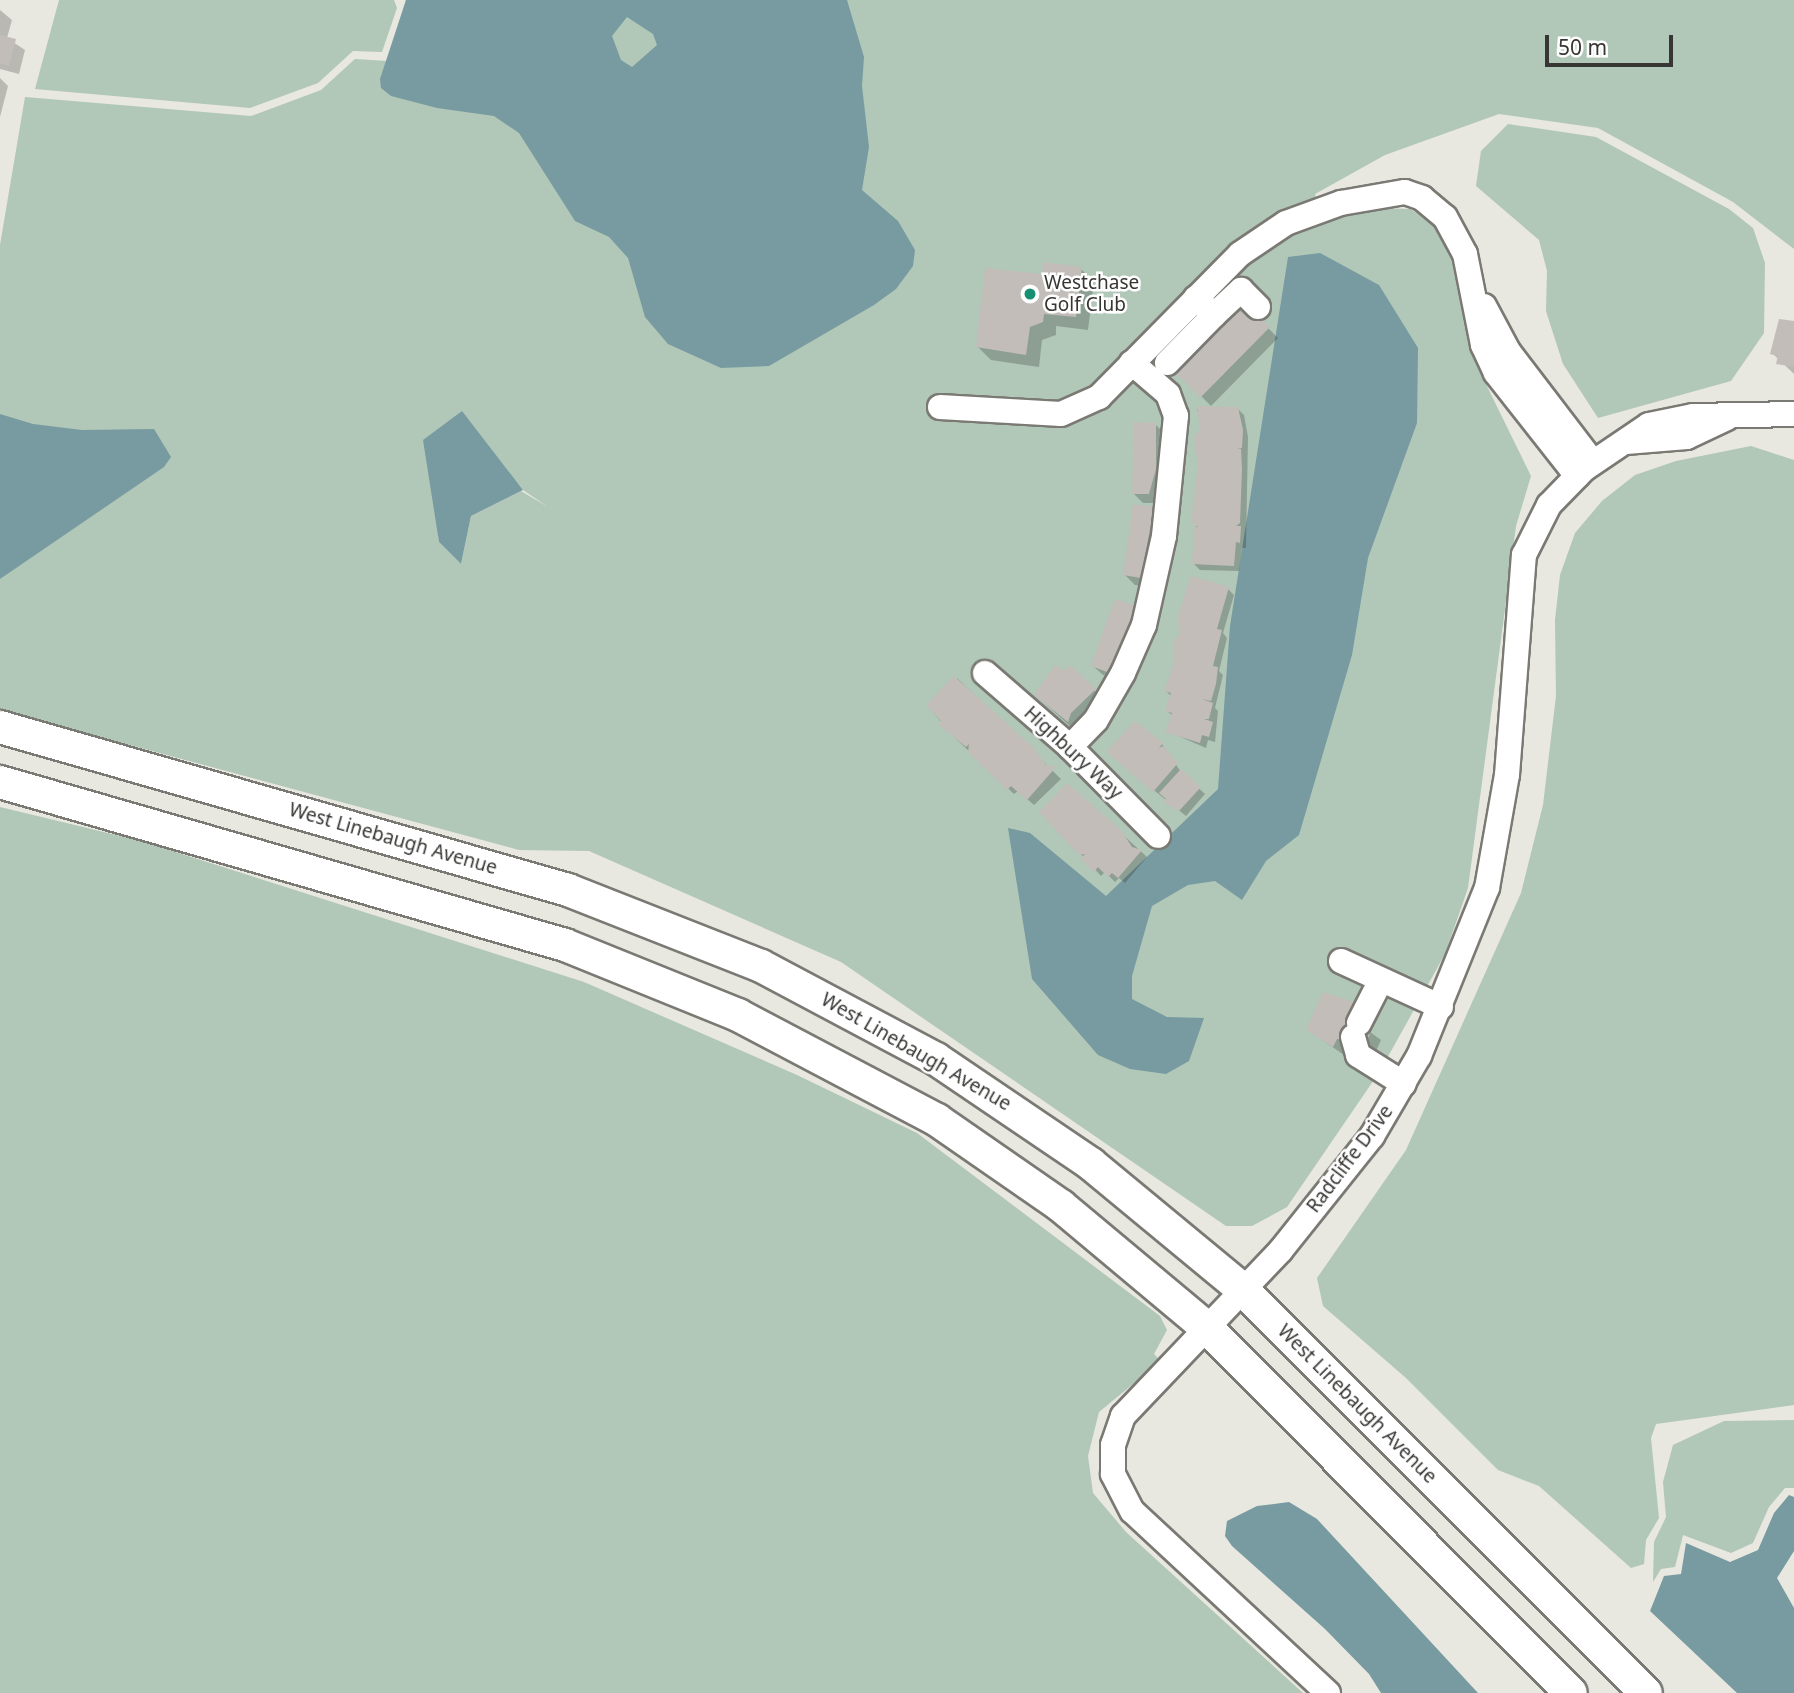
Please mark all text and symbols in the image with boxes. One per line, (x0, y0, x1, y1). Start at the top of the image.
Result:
scale bar (1549, 21, 1677, 65)
text: 50 m (1558, 33, 1607, 61)
place label: Westchase Golf Club (1044, 272, 1139, 316)
marker: Westchase Golf Club (1022, 286, 1038, 302)
street label: Highbury Way (1019, 702, 1127, 804)
street label: West Linebaugh Avenue (286, 798, 500, 880)
street label: West Linebaugh Avenue (817, 988, 1015, 1116)
street label: Radcliffe Drive (1302, 1101, 1398, 1217)
street label: West Linebaugh Avenue (1273, 1320, 1441, 1488)

